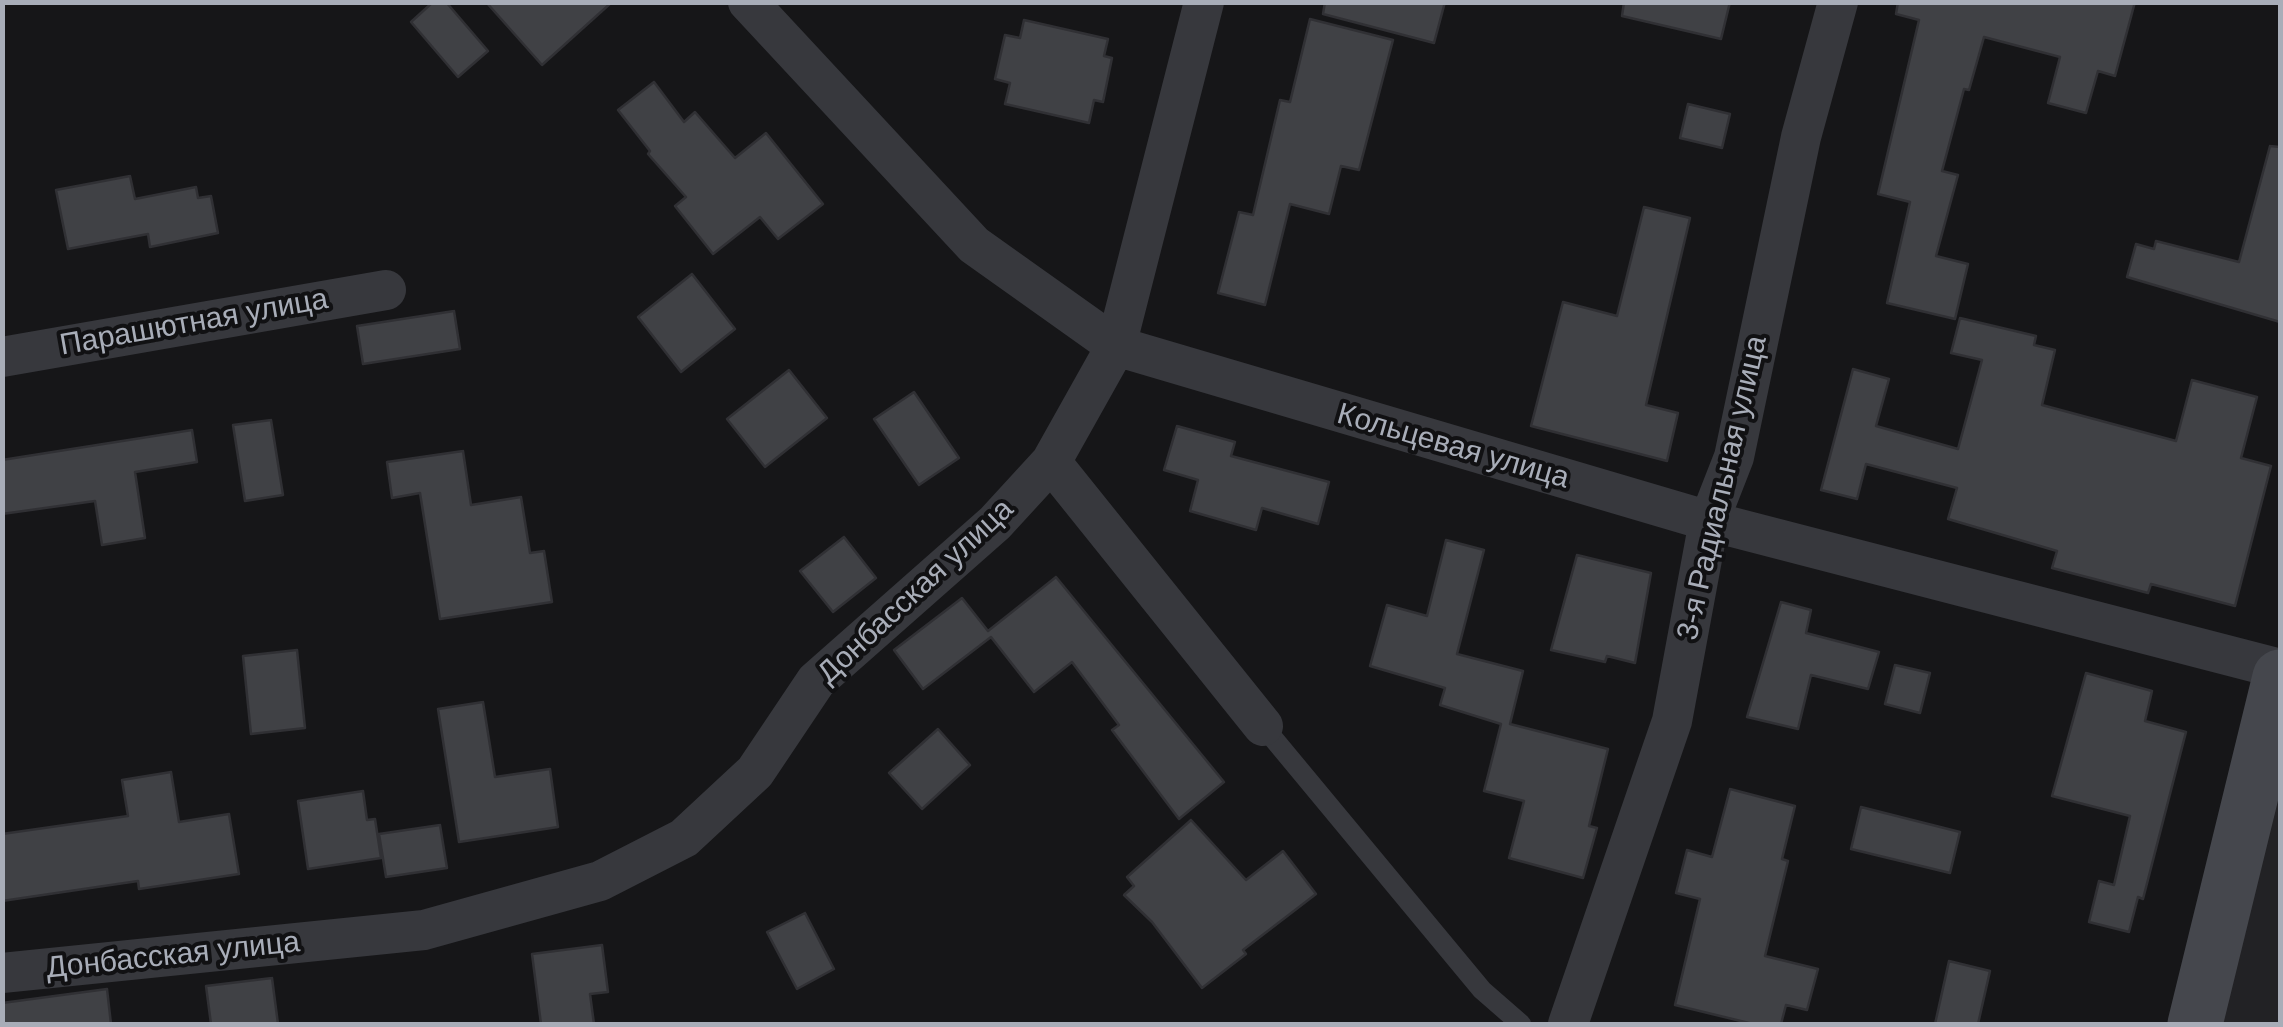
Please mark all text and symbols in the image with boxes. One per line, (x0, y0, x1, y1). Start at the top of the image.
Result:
street label: Парашютная улица (57, 282, 331, 364)
street label: 3-я Радиальная улица (1670, 332, 1776, 644)
street label: Кольцевая улица (1333, 397, 1573, 497)
street label: Донбасская улица (811, 492, 1021, 692)
street label: Донбасская улица (45, 925, 301, 987)

